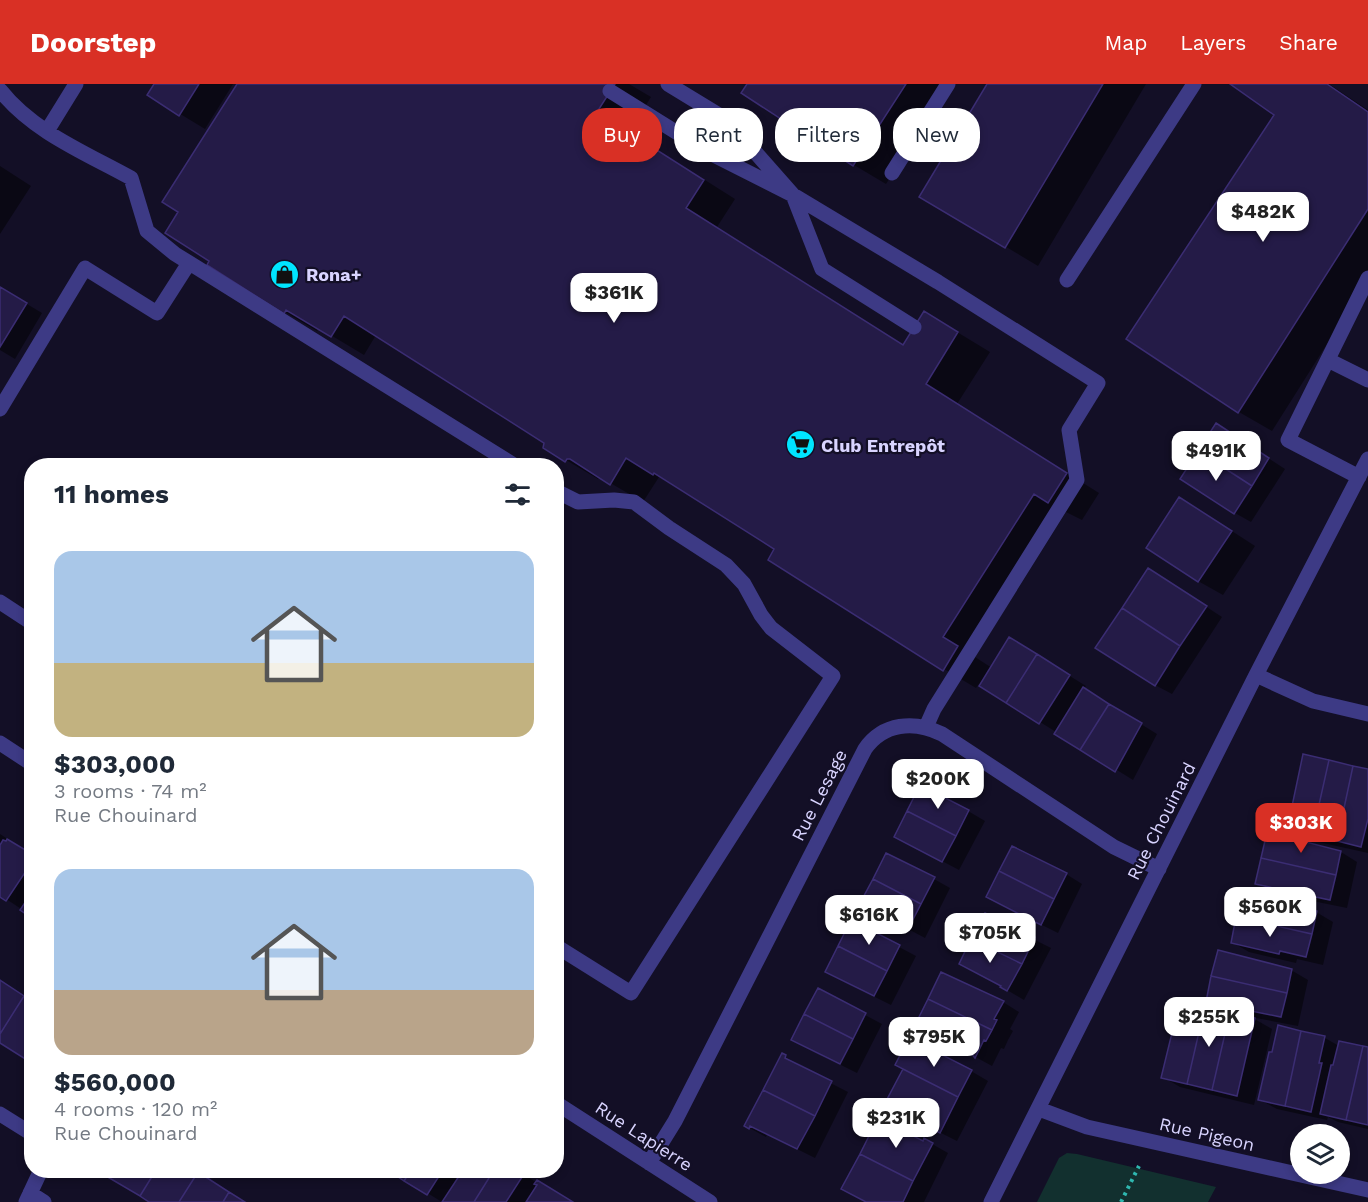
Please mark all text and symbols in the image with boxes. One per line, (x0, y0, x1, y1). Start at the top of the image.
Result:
text: Doorstep (30, 26, 156, 59)
text: Map (1104, 30, 1147, 55)
text: Layers (1180, 30, 1246, 55)
text: Share (1279, 30, 1338, 55)
chip: Buy (582, 108, 662, 162)
chip: Rent (674, 108, 763, 162)
chip: Filters (775, 108, 881, 162)
chip: New (893, 108, 980, 162)
pin: $482K (1221, 192, 1305, 243)
text: $482K (1231, 199, 1295, 223)
shop icon: Rona+ (269, 258, 301, 290)
place label: Rona+ (306, 264, 362, 285)
pin: $361K (572, 273, 656, 324)
text: $361K (584, 280, 644, 304)
supermarket icon: Club Entrepôt (784, 429, 816, 461)
pin: $491K (1174, 431, 1258, 482)
place label: Club Entrepôt (821, 435, 945, 456)
text: $491K (1186, 438, 1246, 462)
icon: filters (501, 478, 534, 511)
text: 11 homes (54, 479, 169, 509)
icon: home (240, 590, 348, 698)
street label: Rue Lesage (787, 746, 851, 844)
text: $303,000 (54, 749, 176, 779)
pin: $200K (896, 759, 980, 810)
street label: Rue Chouinard (1122, 759, 1200, 883)
text: $200K (906, 766, 970, 790)
text: 3 rooms · 74 m² (54, 779, 207, 803)
text: Rue Chouinard (54, 803, 198, 827)
pin: $303K (1259, 803, 1343, 854)
text: $303K (1269, 810, 1333, 834)
pin: $560K (1228, 887, 1312, 938)
text: $560K (1238, 894, 1302, 918)
pin: $616K (827, 895, 911, 946)
text: $616K (839, 902, 899, 926)
icon: home (240, 908, 348, 1016)
pin: $705K (948, 913, 1032, 964)
text: $705K (959, 920, 1021, 944)
pin: $255K (1167, 997, 1251, 1048)
text: $255K (1178, 1004, 1240, 1028)
pin: $795K (892, 1017, 976, 1068)
text: $795K (903, 1024, 965, 1048)
text: $560,000 (54, 1067, 176, 1097)
text: 4 rooms · 120 m² (54, 1097, 217, 1121)
street label: Rue Lapierre (591, 1097, 697, 1175)
pin: $231K (854, 1098, 938, 1149)
text: $231K (866, 1105, 926, 1129)
street label: Rue Pigeon (1157, 1113, 1257, 1155)
text: Rue Chouinard (54, 1121, 198, 1145)
map controls (1290, 1124, 1350, 1184)
button: layers (1290, 1124, 1350, 1184)

